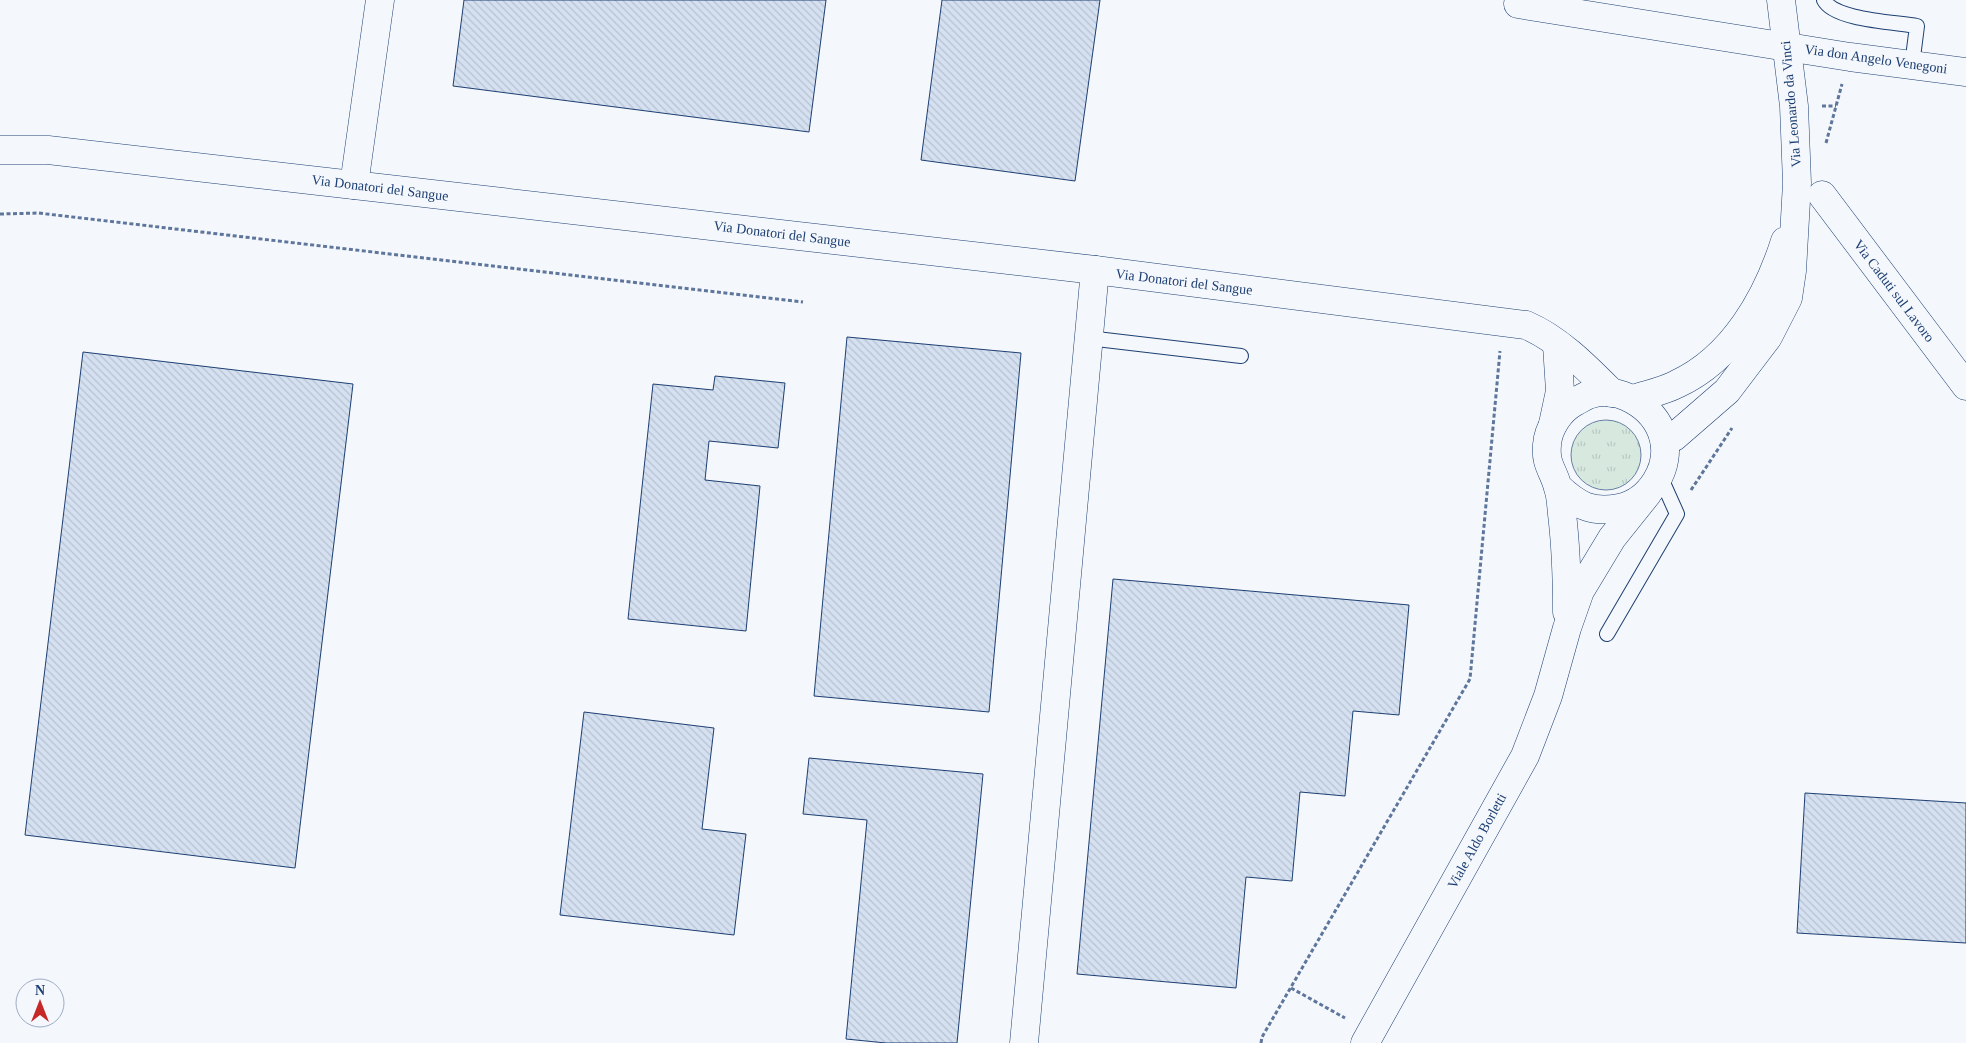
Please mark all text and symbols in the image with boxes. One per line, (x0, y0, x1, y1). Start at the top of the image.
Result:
street label: Via Leonardo da Vinci (1778, 40, 1804, 168)
street label: Via don Angelo Venegoni (1804, 42, 1948, 76)
street label: Via Donatori del Sangue (311, 172, 449, 204)
street label: Via Donatori del Sangue (713, 218, 851, 250)
street label: Via Caduti sul Lavoro (1851, 237, 1937, 345)
street label: Via Donatori del Sangue (1115, 266, 1253, 298)
street label: Viale Aldo Borletti (1445, 791, 1509, 891)
north arrow (15, 978, 65, 1028)
text: N (35, 983, 45, 998)

